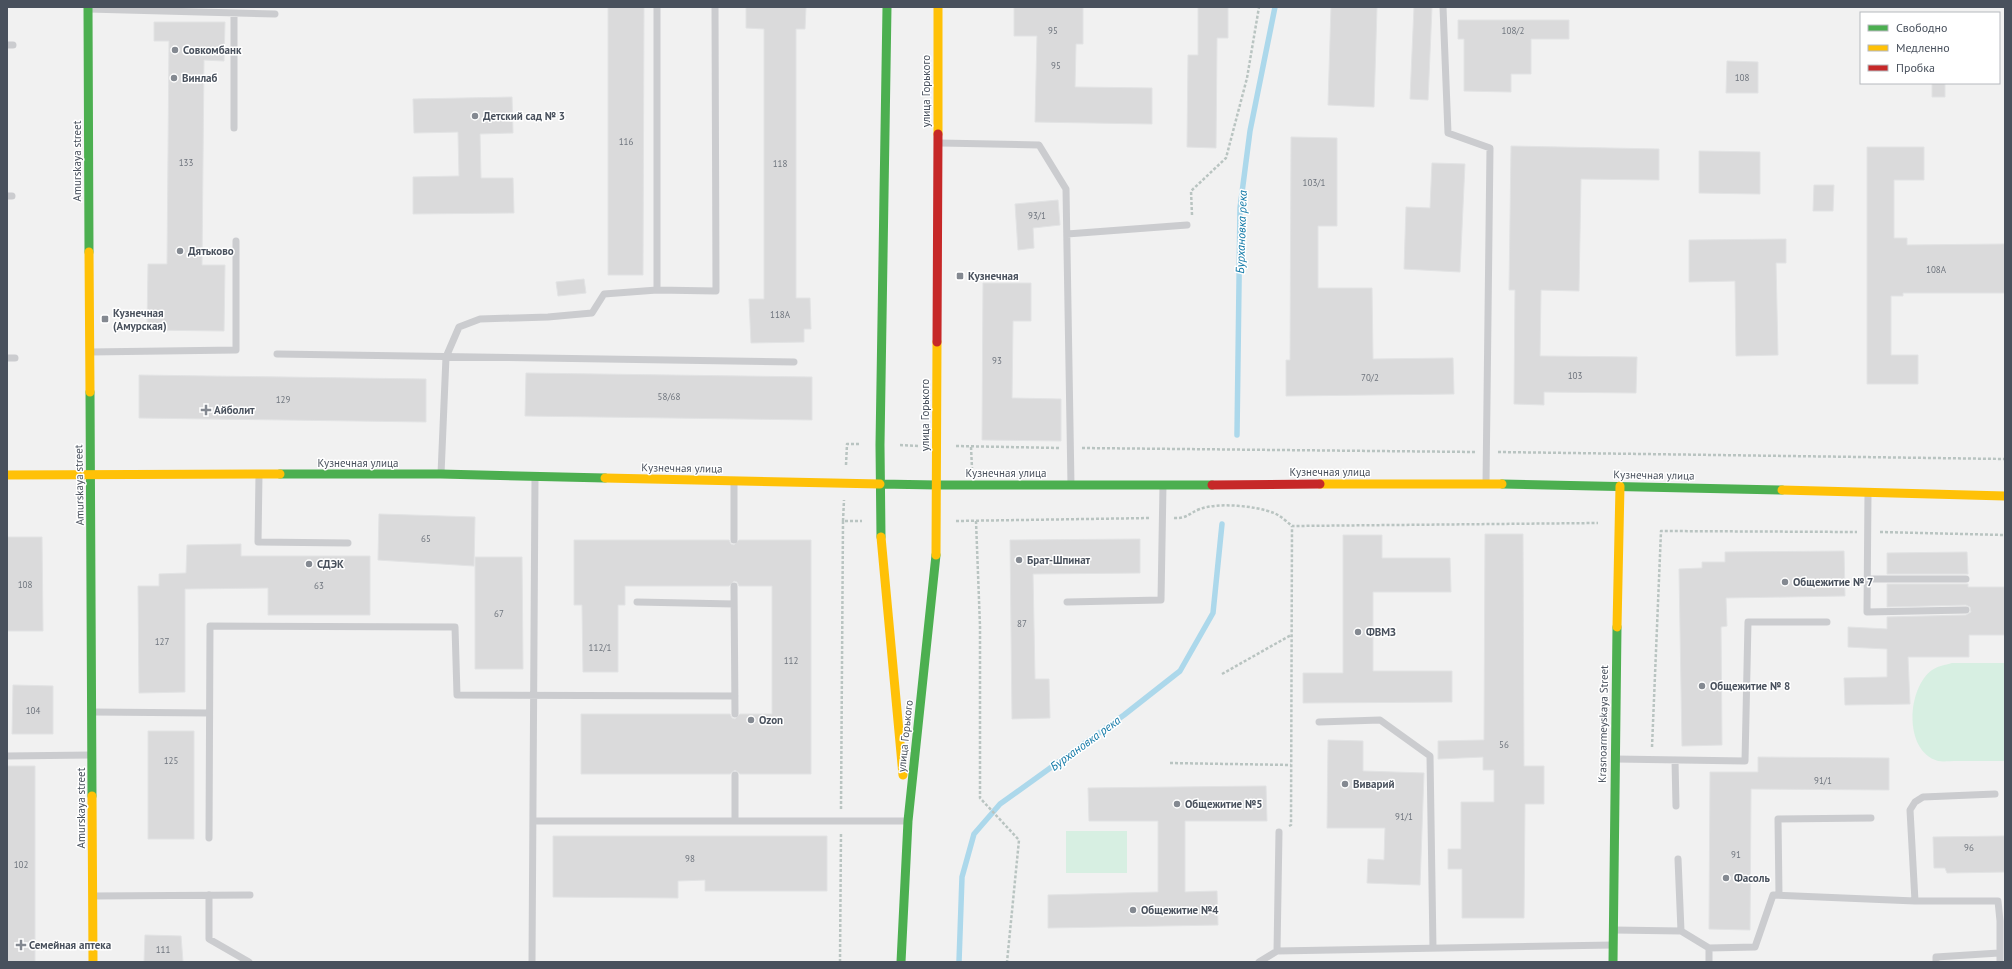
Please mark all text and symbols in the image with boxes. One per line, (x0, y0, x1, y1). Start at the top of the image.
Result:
legend (1860, 12, 2000, 84)
text: Свободно (1896, 20, 1947, 35)
house number: 95 (1048, 25, 1058, 36)
house number: 108/2 (1502, 25, 1524, 36)
text: Медленно (1896, 40, 1950, 55)
place label: Совкомбанк (183, 43, 242, 57)
marker: Совкомбанк (170, 45, 180, 55)
street label: улица Горького (919, 55, 933, 127)
house number: 95 (1051, 60, 1061, 71)
text: Пробка (1896, 60, 1935, 75)
place label: Винлаб (182, 71, 218, 85)
house number: 108 (1735, 72, 1749, 83)
marker: Винлаб (169, 73, 179, 83)
place label: Детский сад № 3 (483, 109, 565, 123)
marker: Детский сад № 3 (470, 111, 480, 121)
street label: Amurskaya street (70, 120, 84, 201)
house number: 116 (619, 136, 633, 147)
house number: 133 (179, 157, 193, 168)
house number: 118 (773, 158, 787, 169)
house number: 103/1 (1303, 177, 1325, 188)
water label: Бурхановка река (1232, 190, 1250, 274)
house number: 93/1 (1028, 210, 1046, 221)
place label: Дятьково (188, 244, 234, 258)
marker: Дятьково (175, 246, 185, 256)
house number: 108А (1926, 264, 1947, 275)
place label: Кузнечная (968, 269, 1019, 283)
marker: Кузнечная (955, 271, 965, 281)
place label: Кузнечная (Амурская) (113, 306, 167, 333)
house number: 118А (770, 309, 791, 320)
marker: Кузнечная (Амурская) (100, 314, 110, 324)
house number: 93 (992, 355, 1002, 366)
house number: 103 (1568, 370, 1582, 381)
house number: 70/2 (1361, 372, 1379, 383)
street label: улица Горького (918, 379, 932, 451)
house number: 58/68 (658, 391, 680, 402)
house number: 129 (276, 394, 290, 405)
place label: Айболит (214, 403, 255, 417)
marker: Айболит (201, 405, 211, 415)
street label: Amurskaya street (71, 444, 87, 526)
street label: Кузнечная улица (317, 456, 399, 470)
street label: Кузнечная улица (641, 460, 723, 476)
street label: Кузнечная улица (1289, 465, 1371, 479)
street label: Кузнечная улица (965, 466, 1047, 480)
street label: Кузнечная улица (1613, 467, 1695, 483)
house number: 65 (421, 533, 431, 544)
place label: Брат-Шпинат (1027, 553, 1091, 567)
marker: Брат-Шпинат (1014, 555, 1024, 565)
place label: СДЭК (317, 557, 344, 571)
marker: СДЭК (304, 559, 314, 569)
place label: Общежитие № 7 (1793, 575, 1873, 589)
marker: Общежитие № 7 (1780, 577, 1790, 587)
house number: 108 (18, 579, 32, 590)
house number: 63 (314, 580, 324, 591)
house number: 67 (494, 608, 504, 619)
house number: 87 (1017, 618, 1027, 629)
place label: ФВМЗ (1366, 625, 1396, 639)
marker: ФВМЗ (1353, 627, 1363, 637)
house number: 127 (155, 636, 169, 647)
house number: 112/1 (589, 642, 611, 653)
house number: 112 (784, 655, 798, 666)
street label: Krasnoarmeyskaya Street (1595, 665, 1611, 783)
place label: Общежитие № 8 (1710, 679, 1790, 693)
marker: Общежитие № 8 (1697, 681, 1707, 691)
street label: улица Горького (894, 699, 916, 773)
house number: 104 (26, 705, 40, 716)
water label: Бурхановка река (1047, 712, 1123, 774)
place label: Ozon (759, 713, 783, 727)
marker: Ozon (746, 715, 756, 725)
house number: 56 (1499, 739, 1509, 750)
house number: 125 (164, 755, 178, 766)
street label: Amurskaya street (74, 767, 88, 848)
house number: 91/1 (1814, 775, 1832, 786)
place label: Виварий (1353, 777, 1394, 791)
marker: Виварий (1340, 779, 1350, 789)
place label: Общежитие №5 (1185, 797, 1263, 811)
marker: Общежитие №5 (1172, 799, 1182, 809)
house number: 91/1 (1395, 811, 1413, 822)
house number: 96 (1964, 842, 1974, 853)
house number: 91 (1731, 849, 1741, 860)
house number: 98 (685, 853, 695, 864)
house number: 102 (14, 859, 28, 870)
place label: Фасоль (1734, 871, 1770, 885)
marker: Фасоль (1721, 873, 1731, 883)
place label: Общежитие №4 (1141, 903, 1219, 917)
marker: Общежитие №4 (1128, 905, 1138, 915)
place label: Семейная аптека (29, 938, 111, 952)
marker: Семейная аптека (16, 940, 26, 950)
house number: 111 (156, 944, 170, 955)

